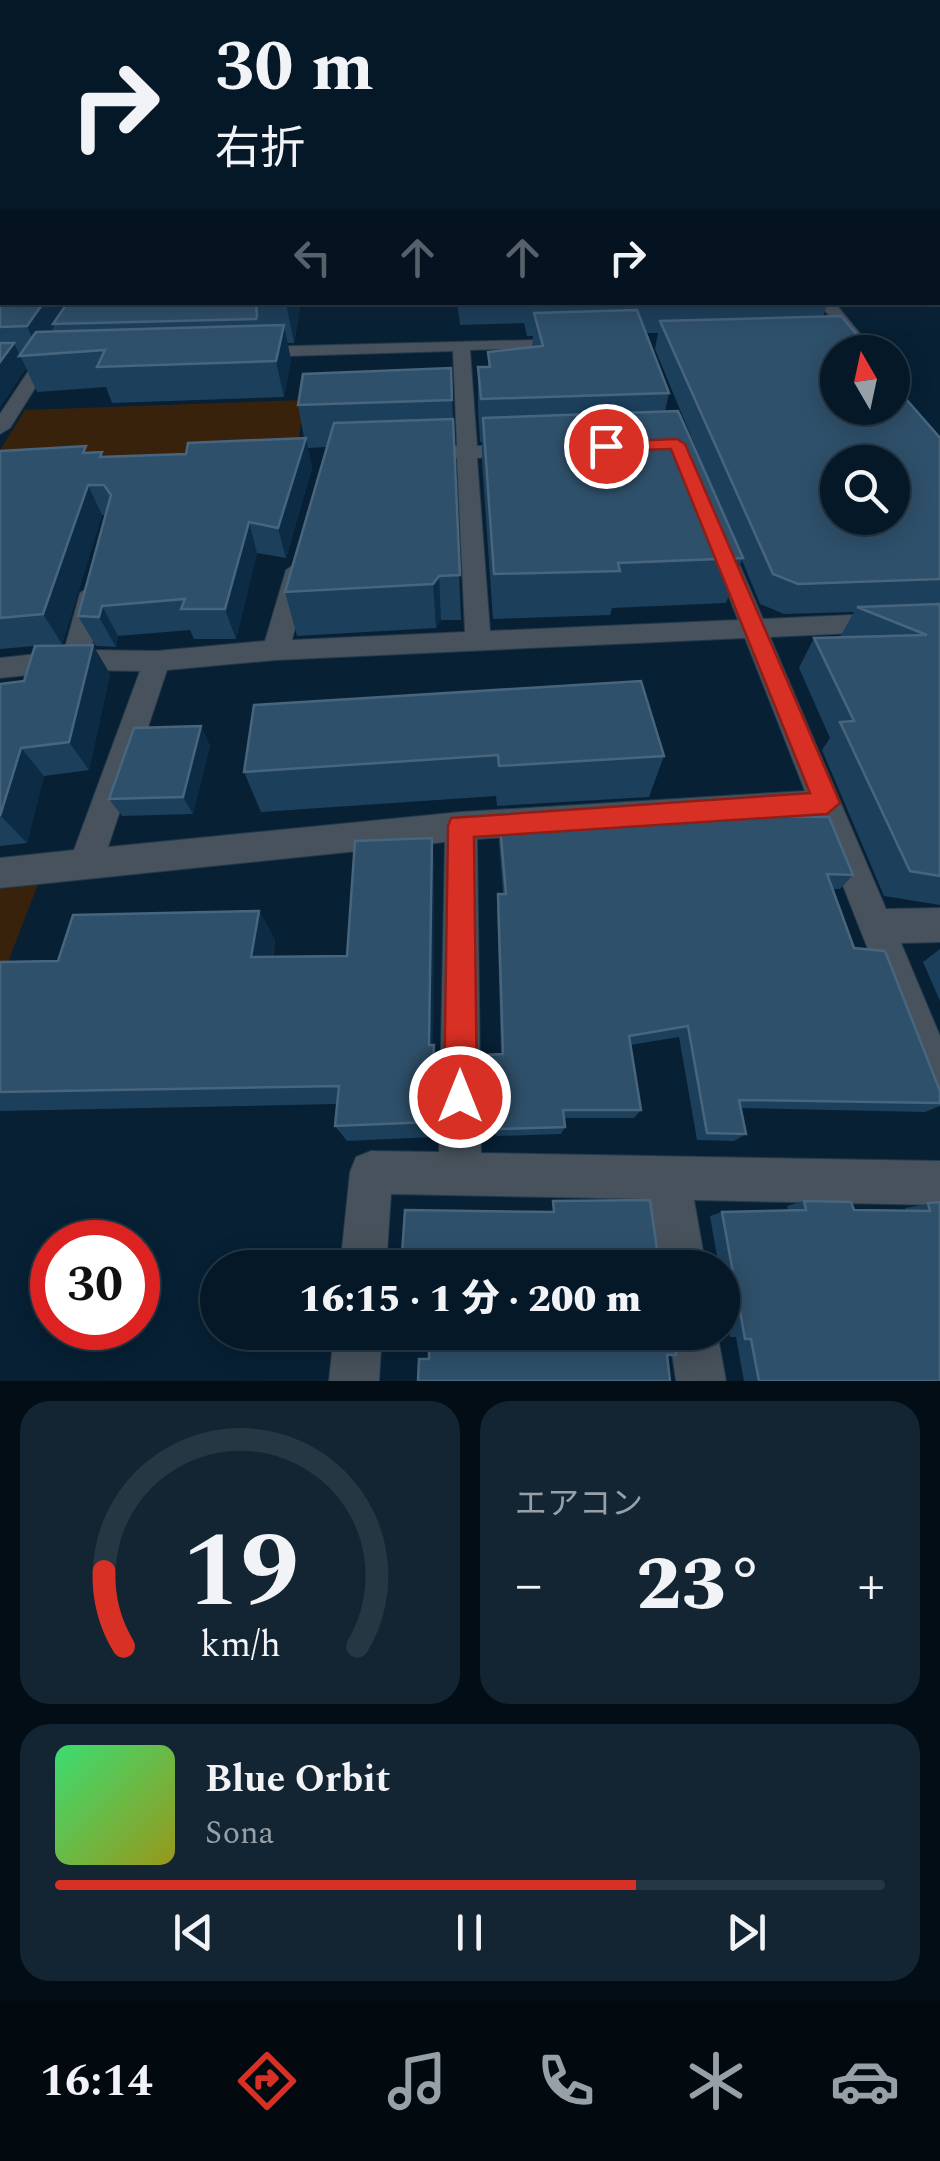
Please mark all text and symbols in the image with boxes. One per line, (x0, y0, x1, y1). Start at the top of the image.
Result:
text: 30 m (215, 15, 374, 121)
icon: right (50, 40, 180, 170)
text: 右折 (215, 115, 305, 184)
icon: left (285, 230, 340, 285)
icon: ahead (390, 230, 445, 285)
icon: ahead (495, 230, 550, 285)
icon: right (600, 230, 655, 285)
north arrow (820, 335, 910, 425)
map controls (820, 335, 910, 535)
pin (564, 404, 649, 489)
icon: arrive (579, 419, 634, 474)
button: search (820, 445, 910, 535)
position arrow (408, 1045, 512, 1149)
speed limit sign: 30 (30, 1220, 160, 1350)
text: 16:15 · 1 分 · 200 m (299, 1271, 641, 1329)
text: エアコン (515, 1480, 643, 1529)
text: 19 (182, 1494, 298, 1652)
text: 23° (636, 1529, 764, 1643)
text: − (515, 1544, 543, 1627)
text: + (857, 1544, 885, 1627)
text: km/h (200, 1618, 280, 1673)
text: Blue Orbit (205, 1751, 390, 1809)
text: Sona (205, 1809, 274, 1858)
icon: previous (166, 1905, 221, 1960)
icon: pause (442, 1905, 497, 1960)
icon: next (719, 1905, 774, 1960)
icon: directions (232, 2046, 302, 2116)
icon: music (382, 2046, 452, 2116)
icon: phone (531, 2046, 601, 2116)
icon: climate (681, 2046, 751, 2116)
icon: car (830, 2046, 900, 2116)
text: 16:14 (40, 2047, 153, 2116)

